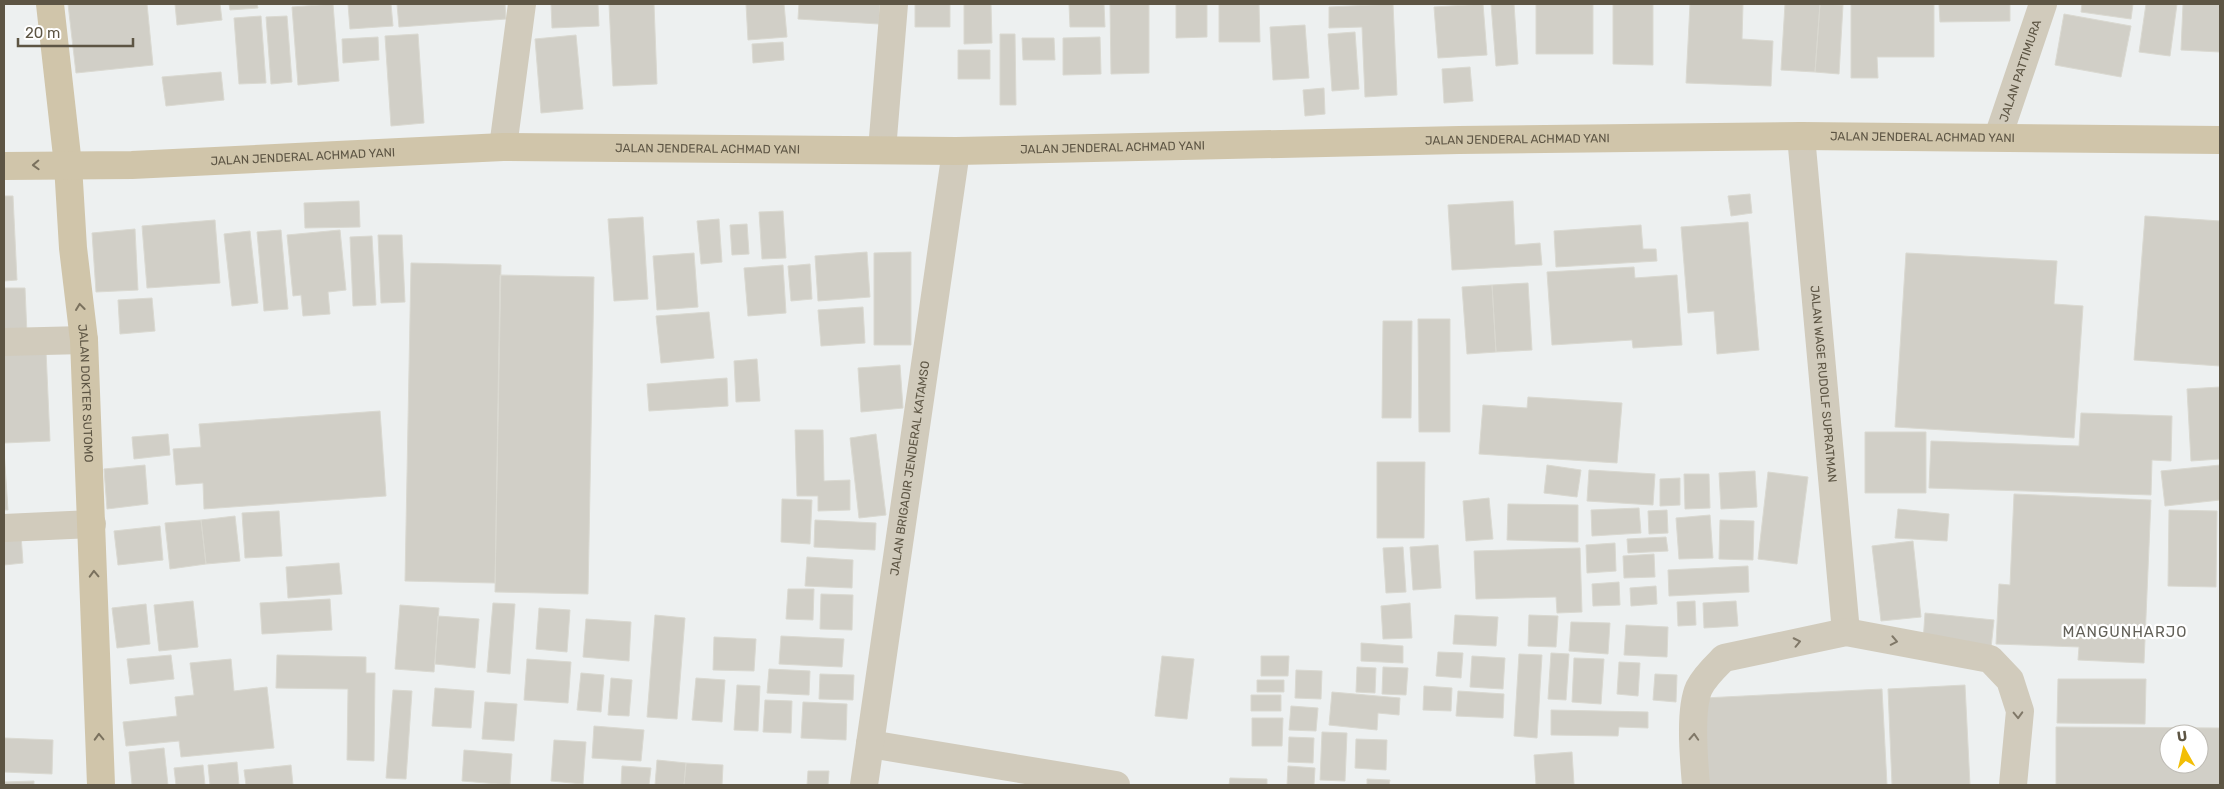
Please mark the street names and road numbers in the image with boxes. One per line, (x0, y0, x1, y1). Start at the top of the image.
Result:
street label: JALAN PATTIMURA (1997, 18, 2044, 124)
street label: JALAN JENDERAL ACHMAD YANI (1830, 129, 2015, 145)
street label: JALAN JENDERAL ACHMAD YANI (1425, 131, 1610, 148)
street label: JALAN JENDERAL ACHMAD YANI (1020, 139, 1205, 157)
street label: JALAN JENDERAL ACHMAD YANI (615, 141, 800, 157)
street label: JALAN JENDERAL ACHMAD YANI (210, 145, 395, 168)
street label: JALAN WAGE RUDOLF SUPRATMAN (1808, 285, 1839, 483)
street label: JALAN DOKTER SUTOMO (75, 323, 96, 463)
street label: JALAN BRIGADIR JENDERAL KATAMSO (887, 360, 932, 577)

